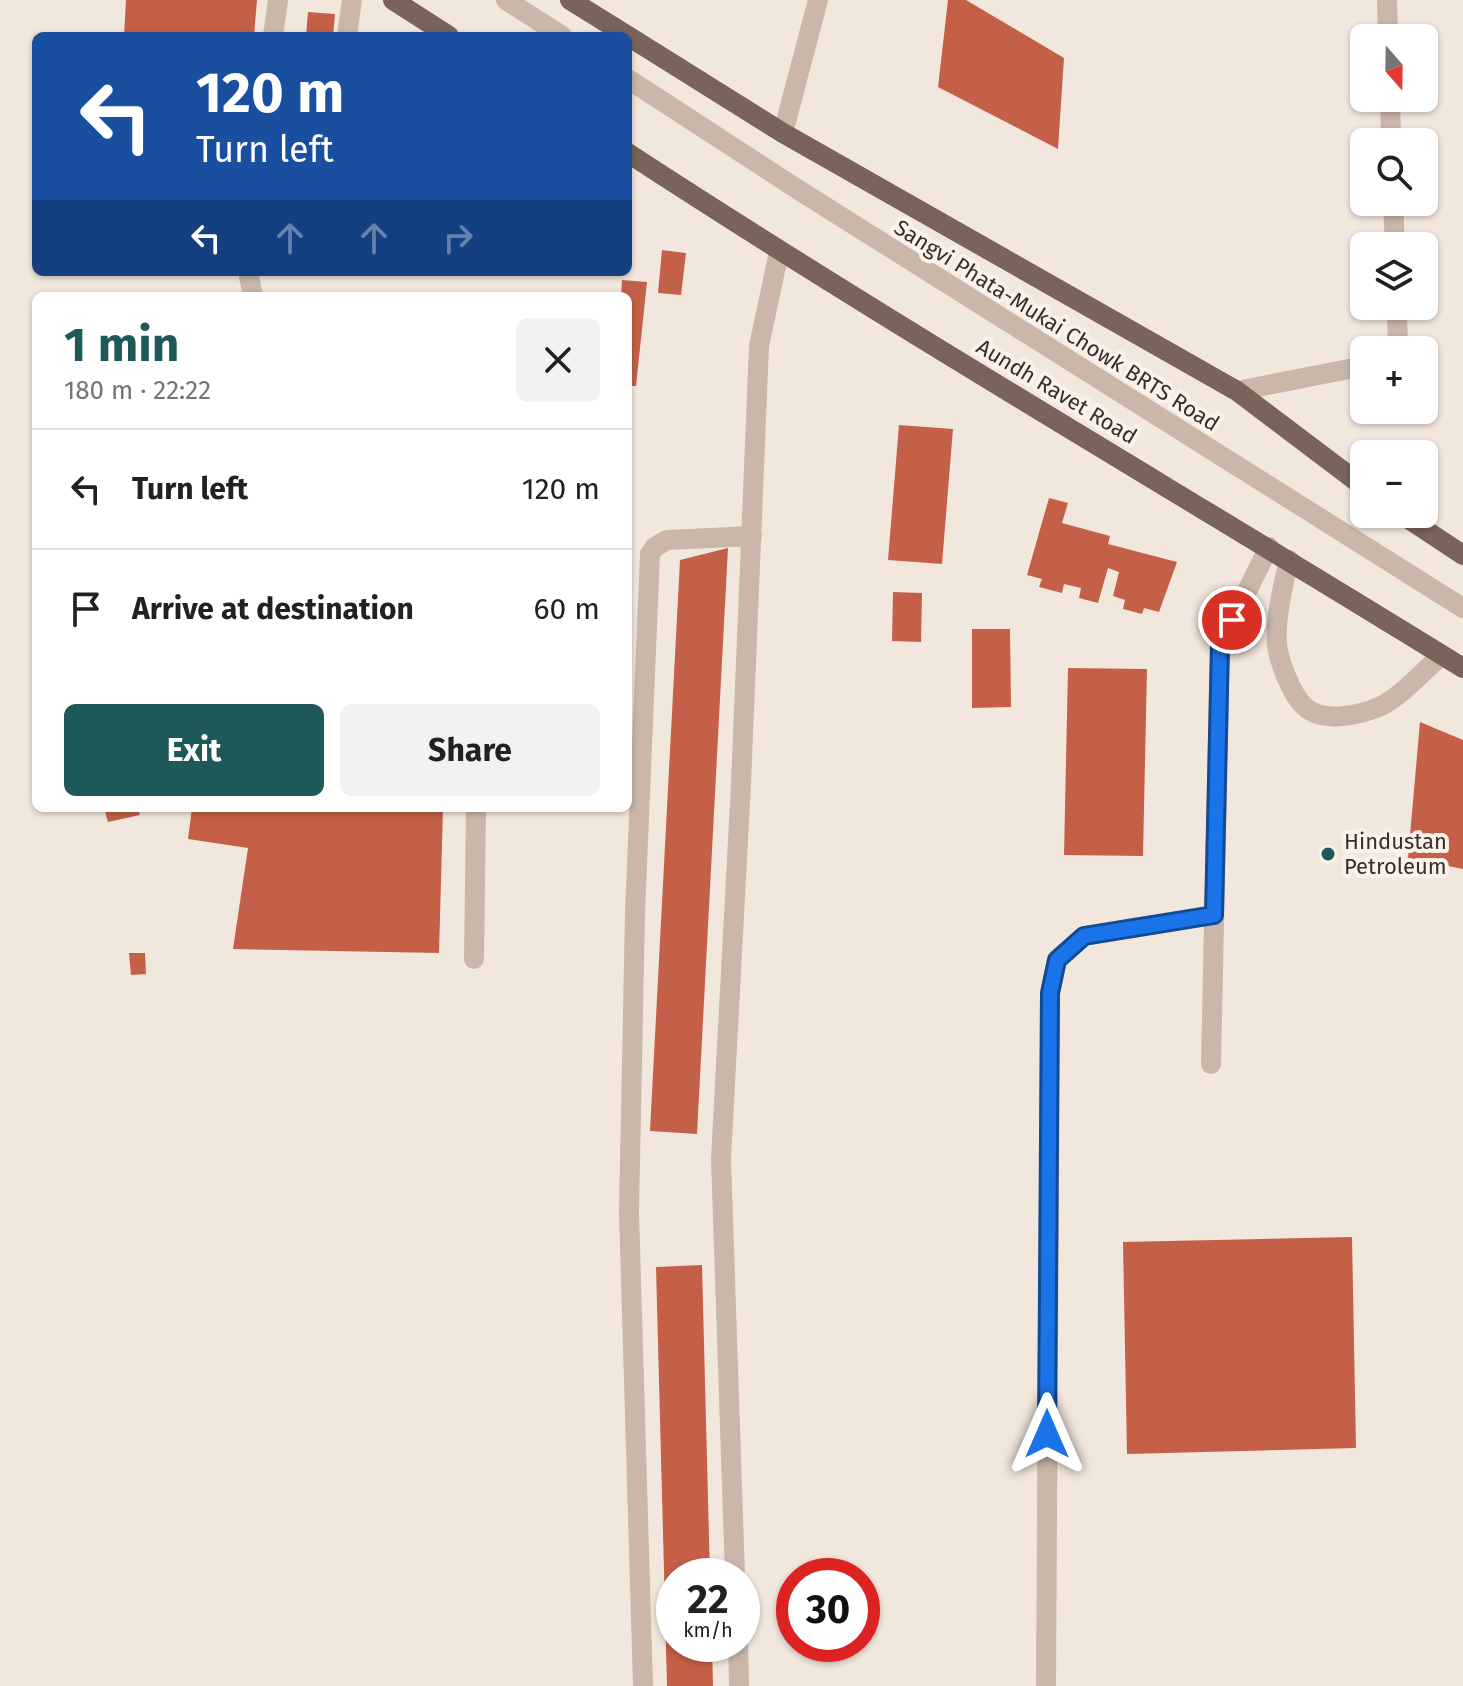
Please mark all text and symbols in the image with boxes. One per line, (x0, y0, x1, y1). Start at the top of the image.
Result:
north arrow (1350, 24, 1438, 112)
map controls (1350, 24, 1438, 528)
text: 120 m (196, 60, 344, 127)
icon: left (64, 64, 168, 168)
text: Turn left (196, 128, 334, 172)
button: search (1350, 128, 1438, 216)
street label: Sangvi Phata-Mukai Chowk BRTS Road (889, 214, 1224, 437)
icon: left (184, 216, 228, 260)
icon: ahead (268, 216, 312, 260)
icon: ahead (352, 216, 396, 260)
icon: right (436, 216, 480, 260)
button: layers (1350, 232, 1438, 320)
text: 1 min (64, 316, 179, 374)
button: close (516, 318, 600, 402)
street label: Aundh Ravet Road (972, 333, 1142, 450)
button: + (1350, 336, 1438, 424)
text: 180 m · 22:22 (64, 375, 211, 406)
button: − (1350, 440, 1438, 528)
icon: left (64, 467, 108, 511)
text: Turn left (132, 471, 248, 507)
text: 120 m (522, 471, 600, 507)
pin (1198, 586, 1266, 654)
icon: arrive (64, 587, 108, 631)
text: Arrive at destination (132, 591, 414, 627)
text: 60 m (534, 591, 600, 627)
icon: arrive (1210, 598, 1254, 642)
button: Exit (64, 704, 324, 796)
button: Share (340, 704, 600, 796)
place label: Hindustan Petroleum (1344, 828, 1447, 880)
marker: Hindustan Petroleum (1319, 845, 1337, 863)
position arrow (1005, 1392, 1089, 1476)
speed limit sign: 30 (776, 1558, 880, 1662)
text: 22 (687, 1576, 729, 1624)
text: km/h (683, 1618, 733, 1642)

